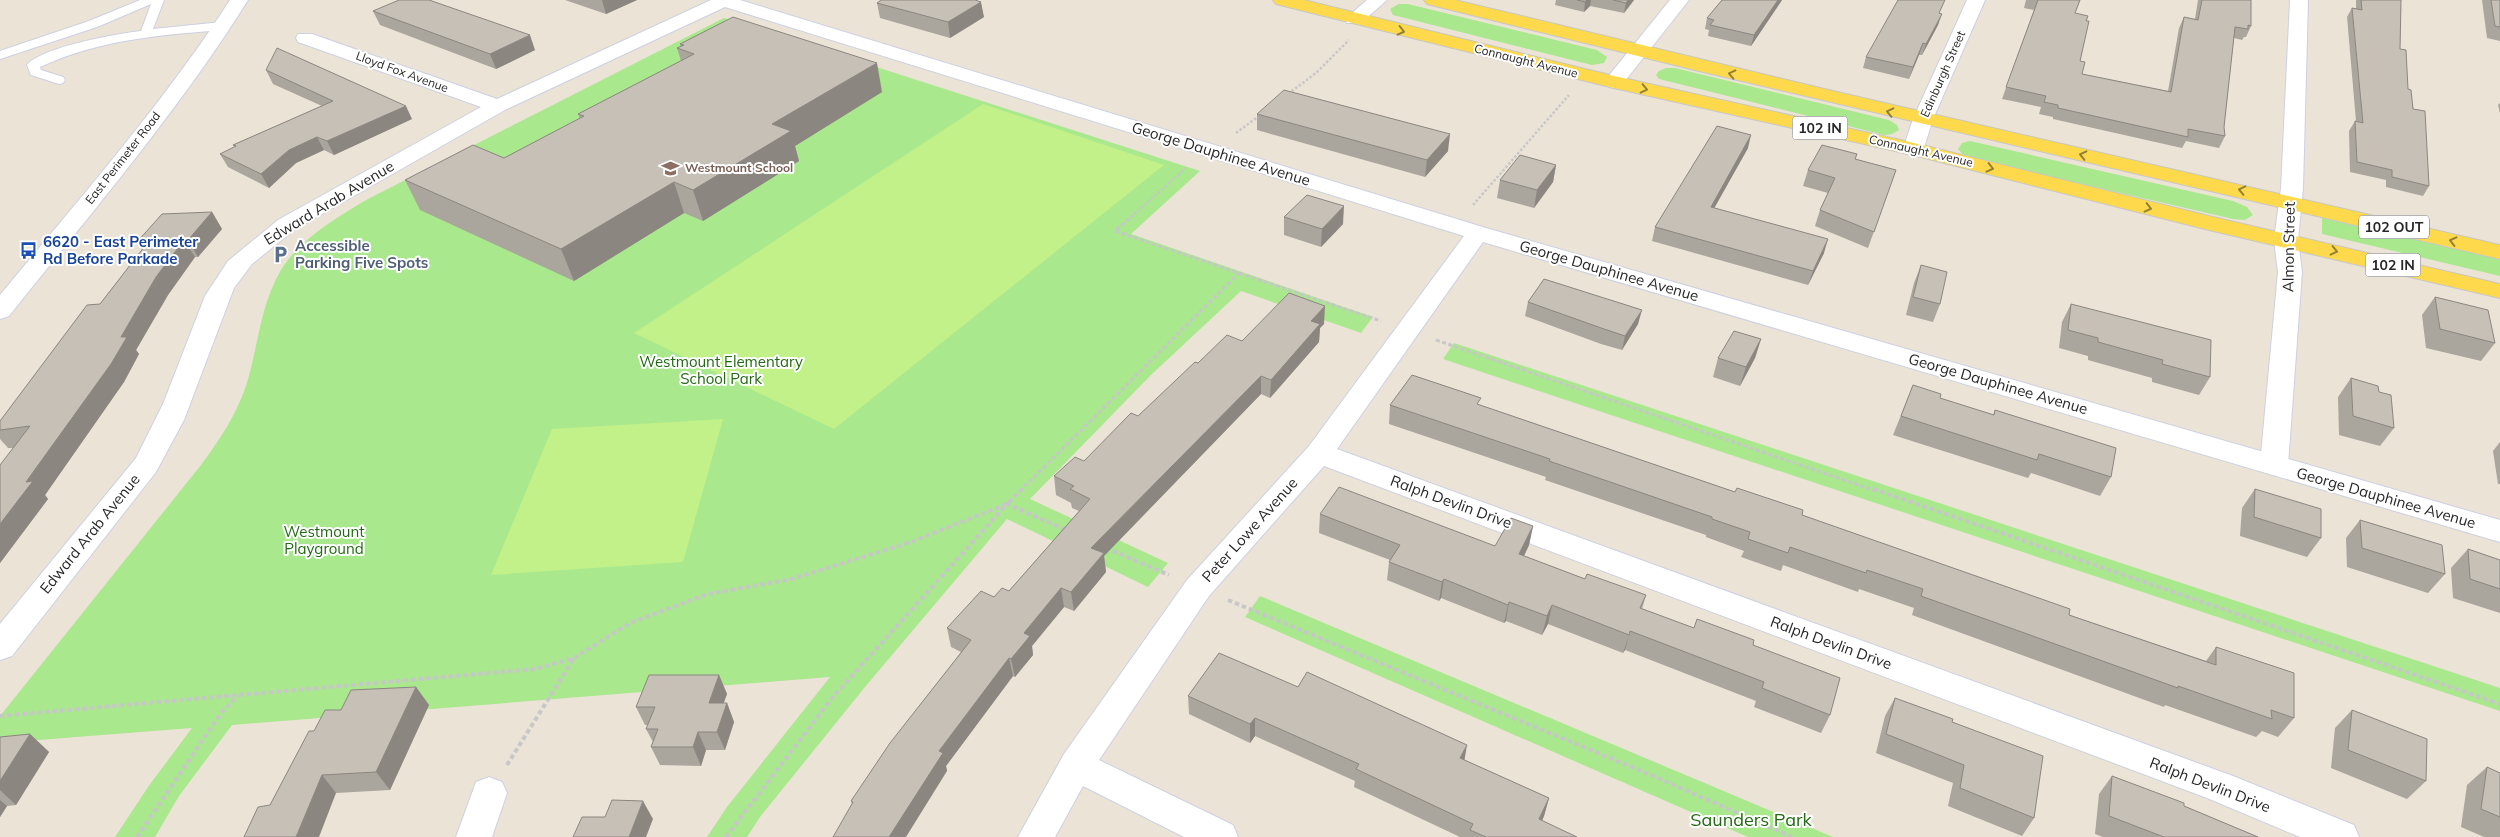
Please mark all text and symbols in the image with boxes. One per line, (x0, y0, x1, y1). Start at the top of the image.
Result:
one-way arrow (1396, 25, 1405, 36)
street label: Edinburgh Street (1917, 28, 1968, 119)
street label: Connaught Avenue (1473, 40, 1579, 81)
street label: Lloyd Fox Avenue (354, 48, 450, 95)
one-way arrow (1728, 69, 1737, 80)
one-way arrow (1640, 83, 1649, 94)
one-way arrow (1886, 107, 1895, 118)
street label: East Perimeter Road (82, 108, 163, 207)
road number: 102 IN (1792, 116, 1848, 140)
street label: George Dauphinee Avenue (1130, 117, 1313, 190)
street label: Connaught Avenue (1868, 131, 1975, 170)
one-way arrow (2078, 150, 2087, 161)
street label: Edward Arab Avenue (260, 156, 397, 249)
school or university icon: Westmount School (661, 158, 681, 178)
place label: Westmount School (685, 160, 793, 175)
one-way arrow (1986, 162, 1995, 173)
one-way arrow (2237, 185, 2246, 196)
one-way arrow (2143, 202, 2152, 213)
street label: Almon Street (2278, 202, 2299, 292)
road number: 102 OUT (2359, 216, 2429, 238)
place label: 6620 - East Perimeter Rd Before Parkade (43, 232, 198, 268)
place label: Accessible Parking Five Spots (295, 236, 428, 272)
street label: George Dauphinee Avenue (1517, 236, 1701, 305)
one-way arrow (2448, 236, 2457, 247)
bus stop icon: 6620 - East Perimeter Rd Before Parkade (19, 241, 39, 261)
parking icon: Accessible Parking Five Spots (271, 245, 291, 265)
one-way arrow (2329, 245, 2338, 256)
road number: 102 IN (2366, 254, 2420, 276)
street label: George Dauphinee Avenue (1906, 349, 2090, 418)
park label: Westmount Elementary School Park (639, 352, 803, 388)
street label: George Dauphinee Avenue (2294, 463, 2478, 532)
street label: Edward Arab Avenue (36, 470, 144, 597)
street label: Ralph Devlin Drive (1388, 471, 1515, 532)
street label: Peter Lowe Avenue (1198, 473, 1302, 586)
park label: Westmount Playground (283, 522, 365, 558)
street label: Ralph Devlin Drive (1768, 612, 1895, 673)
street label: Ralph Devlin Drive (2147, 753, 2273, 816)
park label: Saunders Park (1690, 808, 1812, 831)

